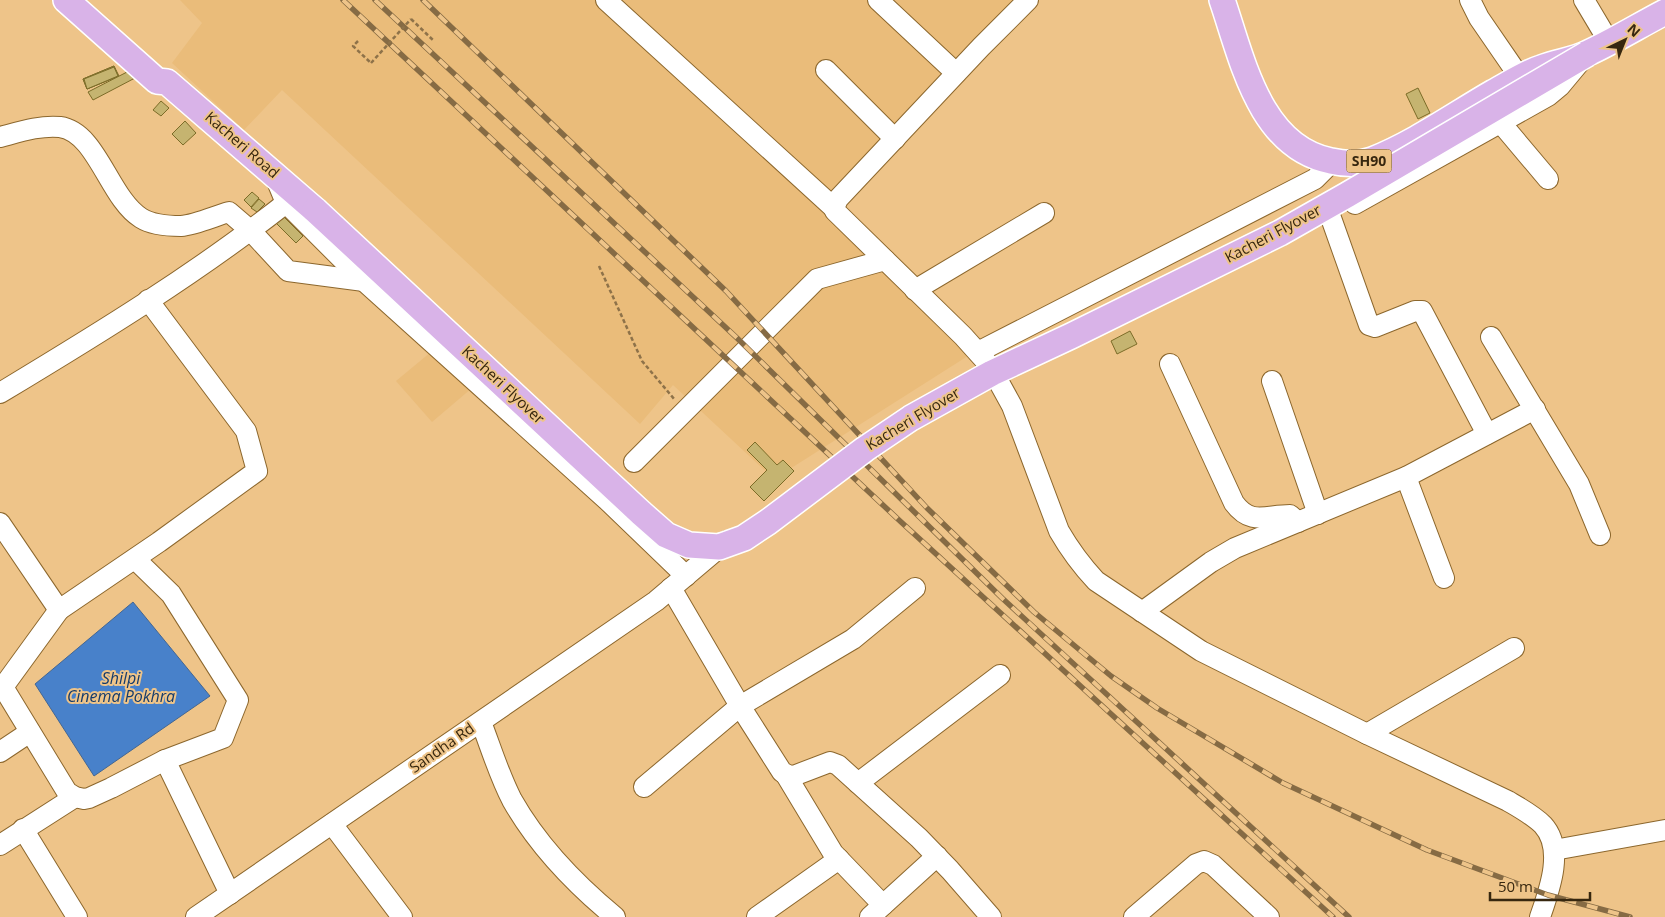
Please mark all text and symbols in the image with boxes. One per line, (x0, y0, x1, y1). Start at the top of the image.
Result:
north arrow (1600, 15, 1650, 65)
text: N (1624, 19, 1645, 41)
street label: Kacheri Road (201, 107, 284, 182)
road number: SH90 (1346, 150, 1392, 172)
street label: Kacheri Flyover (1221, 199, 1324, 267)
street label: Kacheri Flyover (458, 341, 549, 428)
street label: Kacheri Flyover (862, 382, 963, 454)
water label: Shilpi Cinema Pokhra (67, 667, 175, 707)
street label: Sandha Rd (405, 718, 478, 777)
scale bar (1490, 870, 1590, 902)
text: 50 m (1498, 876, 1533, 896)

